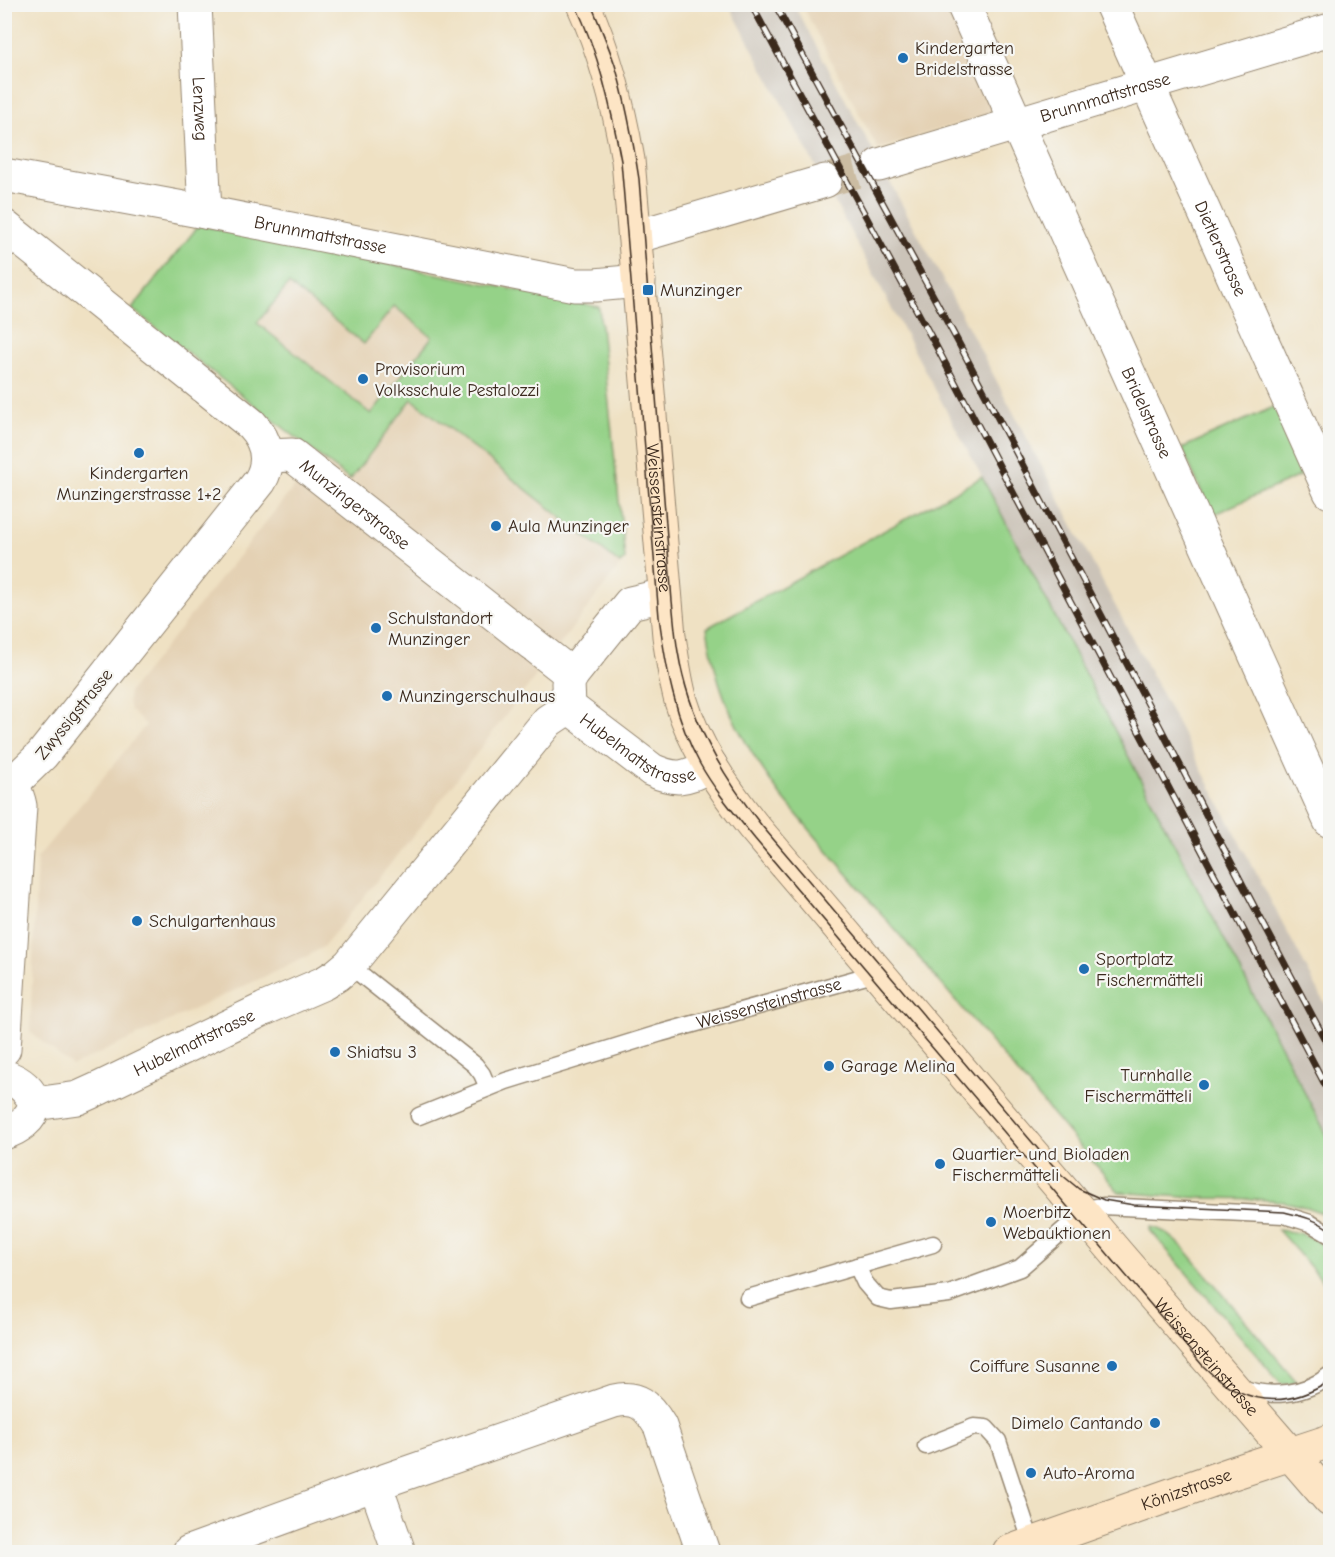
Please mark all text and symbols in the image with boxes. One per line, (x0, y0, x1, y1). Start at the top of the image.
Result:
place label: Kindergarten Bridelstrasse (915, 38, 1014, 80)
marker: Kindergarten Bridelstrasse (896, 51, 910, 65)
street label: Brunnmattstrasse (1038, 68, 1173, 127)
street label: Lenzweg (188, 76, 212, 142)
street label: Dietlerstrasse (1190, 198, 1251, 300)
street label: Brunnmattstrasse (252, 212, 388, 259)
place label: Munzinger (660, 280, 743, 301)
marker: Munzinger (641, 283, 655, 297)
place label: Provisorium Volksschule Pestalozzi (375, 359, 540, 401)
street label: Bridelstrasse (1117, 364, 1176, 462)
marker: Provisorium Volksschule Pestalozzi (356, 372, 370, 386)
street label: Weissensteinstrasse (641, 443, 675, 593)
marker: Kindergarten Munzingerstrasse 1+2 (132, 446, 146, 460)
street label: Munzingerstrasse (295, 455, 414, 555)
place label: Kindergarten Munzingerstrasse 1+2 (56, 463, 222, 505)
place label: Aula Munzinger (508, 516, 630, 537)
marker: Aula Munzinger (489, 519, 503, 533)
place label: Schulstandort Munzinger (388, 608, 493, 650)
marker: Schulstandort Munzinger (369, 621, 383, 635)
street label: Zwyssigstrasse (31, 665, 117, 764)
place label: Munzingerschulhaus (399, 686, 555, 707)
marker: Munzingerschulhaus (380, 689, 394, 703)
street label: Hubelmattstrasse (576, 709, 698, 788)
place label: Schulgartenhaus (149, 911, 276, 932)
marker: Schulgartenhaus (130, 914, 144, 928)
place label: Sportplatz Fischermätteli (1096, 949, 1203, 991)
marker: Sportplatz Fischermätteli (1077, 962, 1091, 976)
street label: Weissensteinstrasse (694, 973, 844, 1034)
street label: Hubelmattstrasse (130, 1005, 258, 1081)
place label: Shiatsu 3 (347, 1042, 417, 1063)
marker: Shiatsu 3 (328, 1045, 342, 1059)
place label: Garage Melina (841, 1056, 955, 1077)
marker: Garage Melina (822, 1059, 836, 1073)
place label: Turnhalle Fischermätteli (1085, 1065, 1192, 1107)
marker: Turnhalle Fischermätteli (1197, 1078, 1211, 1092)
place label: Quartier- und Bioladen Fischermätteli (952, 1144, 1130, 1186)
marker: Quartier- und Bioladen Fischermätteli (933, 1157, 947, 1171)
place label: Moerbitz Webauktionen (1003, 1202, 1111, 1244)
marker: Moerbitz Webauktionen (984, 1215, 998, 1229)
street label: Weissensteinstrasse (1149, 1294, 1263, 1421)
place label: Coiffure Susanne (969, 1356, 1100, 1377)
marker: Coiffure Susanne (1105, 1359, 1119, 1373)
place label: Dimelo Cantando (1011, 1413, 1143, 1434)
marker: Dimelo Cantando (1148, 1416, 1162, 1430)
place label: Auto-Aroma (1043, 1463, 1135, 1484)
street label: Könizstrasse (1139, 1464, 1234, 1515)
marker: Auto-Aroma (1024, 1466, 1038, 1480)

